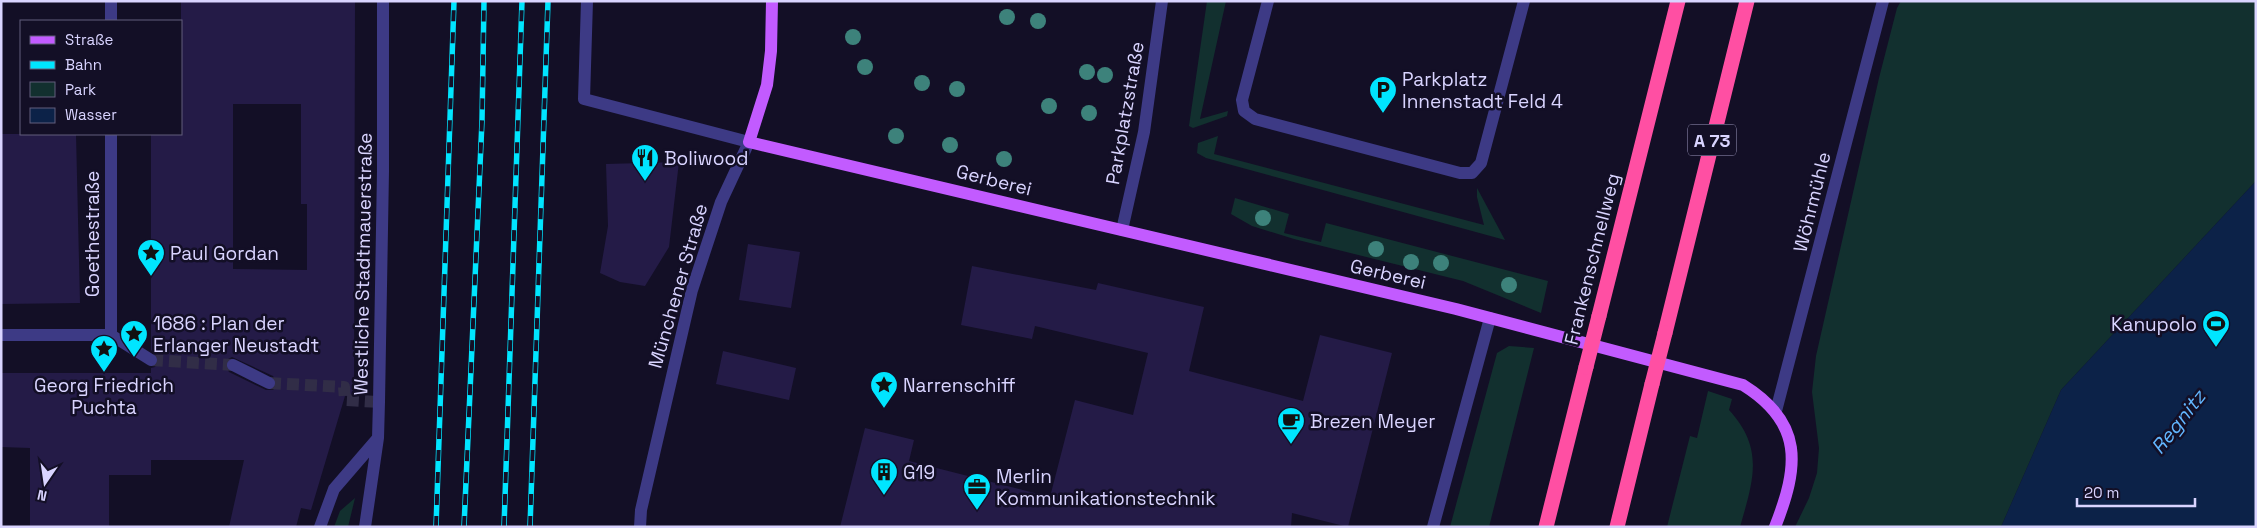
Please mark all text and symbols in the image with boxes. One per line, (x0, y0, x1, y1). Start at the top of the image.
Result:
legend (20, 20, 182, 135)
text: Straße (65, 30, 114, 49)
street label: Parkplatzstraße (1100, 40, 1150, 186)
text: Bahn (65, 55, 102, 74)
place label: Parkplatz Innenstadt Feld 4 (1402, 67, 1563, 114)
parking icon: Parkplatz Innenstadt Feld 4 (1368, 75, 1398, 114)
text: Park (65, 80, 96, 99)
text: Wasser (65, 105, 117, 124)
road number: A 73 (1688, 124, 1736, 156)
street label: Westliche Stadtmauerstraße (348, 132, 378, 396)
restaurant icon: Boliwood (630, 143, 660, 182)
place label: Boliwood (664, 146, 748, 171)
street label: Wöhrmühle (1787, 149, 1837, 255)
street label: Gerberei (954, 159, 1034, 201)
street label: Goethestraße (80, 171, 105, 297)
street label: Frankenschnellweg (1559, 171, 1625, 347)
street label: Münchener Straße (643, 201, 713, 371)
place icon: Paul Gordan (136, 238, 166, 277)
place label: Paul Gordan (170, 241, 279, 266)
street label: Gerberei (1348, 253, 1428, 295)
sports icon: Kanupolo (2201, 309, 2231, 348)
place label: 1686 : Plan der Erlanger Neustadt (153, 311, 319, 358)
place label: Kanupolo (2111, 312, 2197, 337)
place icon: 1686 : Plan der Erlanger Neustadt (119, 319, 149, 358)
place icon: Georg Friedrich Puchta (89, 334, 119, 373)
place icon: Narrenschiff (869, 370, 899, 409)
place label: Georg Friedrich Puchta (34, 373, 174, 420)
place label: Narrenschiff (903, 373, 1016, 398)
water label: Regnitz (2145, 384, 2212, 459)
cafe icon: Brezen Meyer (1276, 406, 1306, 445)
place label: Brezen Meyer (1310, 409, 1435, 434)
building icon: G19 (869, 457, 899, 496)
north arrow (20, 458, 70, 508)
place label: G19 (903, 460, 935, 485)
place label: Merlin Kommunikationstechnik (996, 464, 1216, 511)
office icon: Merlin Kommunikationstechnik (962, 472, 992, 511)
scale bar (2077, 476, 2194, 508)
text: 20 m (2084, 483, 2119, 502)
text: N (35, 486, 49, 505)

